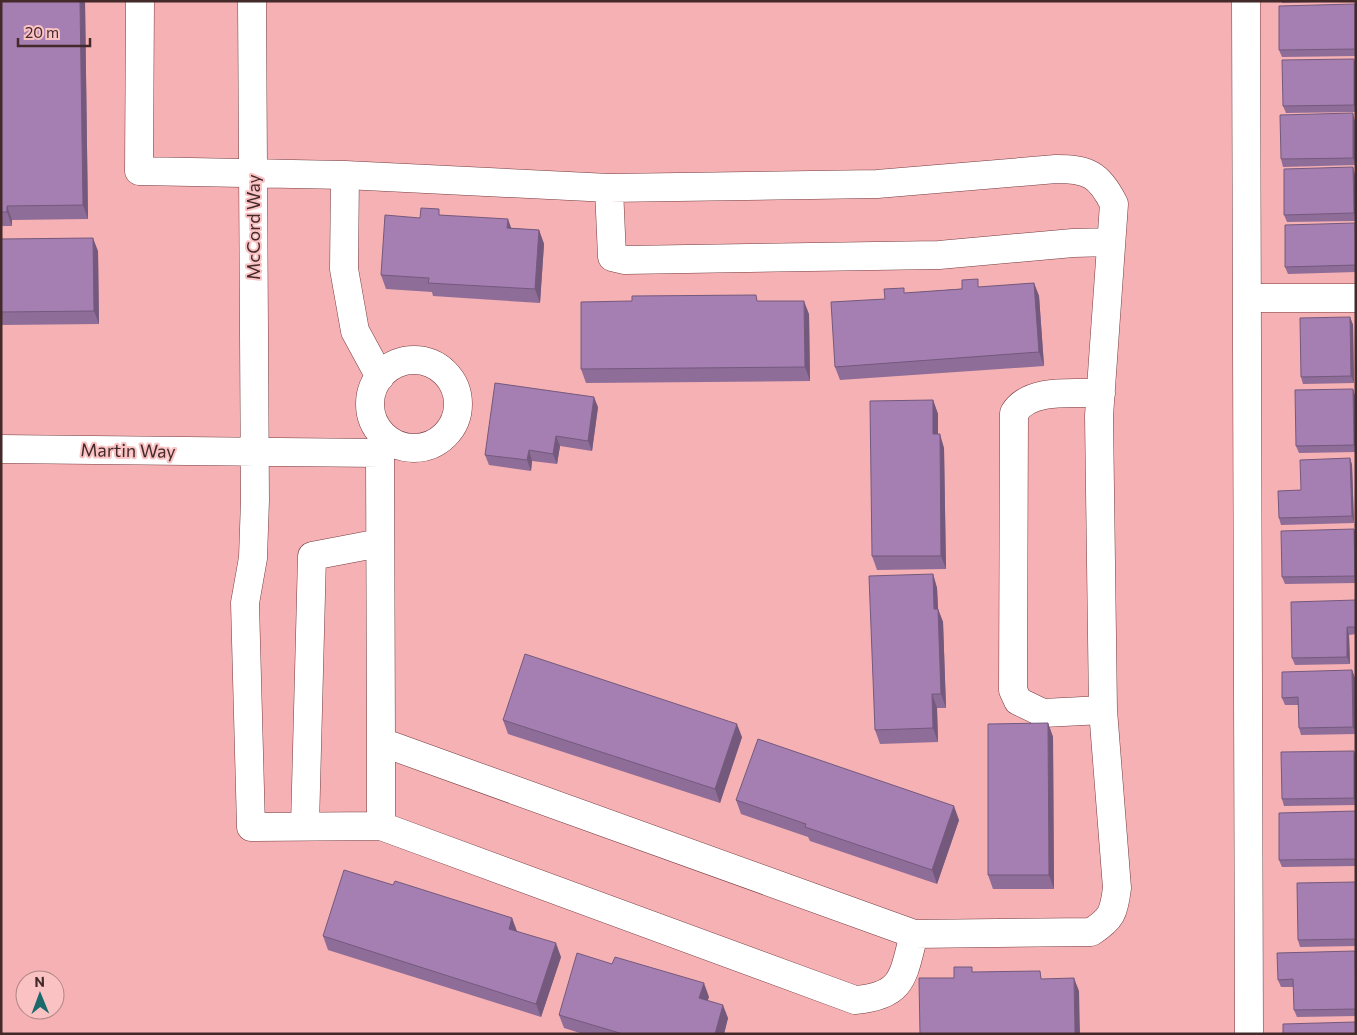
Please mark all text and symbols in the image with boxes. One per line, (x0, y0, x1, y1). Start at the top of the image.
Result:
scale bar (18, 15, 90, 47)
text: 20 m (25, 23, 59, 41)
street label: McCord Way (242, 174, 264, 280)
street label: Martin Way (80, 438, 176, 462)
north arrow (15, 970, 65, 1020)
text: N (34, 973, 45, 990)

